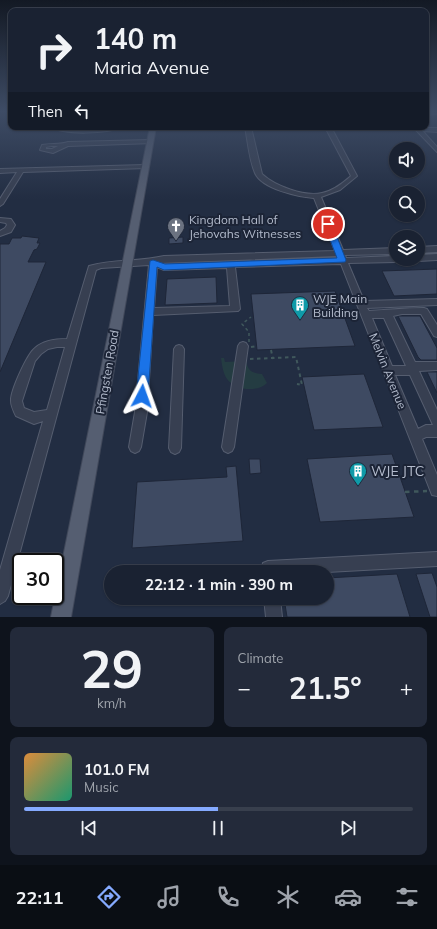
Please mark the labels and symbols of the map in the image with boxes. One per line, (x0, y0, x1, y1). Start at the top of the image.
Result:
pin (311, 207, 345, 241)
place label: Kingdom Hall of Jehovahs Witnesses (189, 212, 301, 241)
church icon: Kingdom Hall of Jehovahs Witnesses (166, 216, 186, 241)
place label: WJE Main Building (313, 291, 367, 320)
building icon: WJE Main Building (290, 295, 310, 320)
street label: Pfingsten Road (92, 329, 122, 415)
street label: Melvin Avenue (366, 331, 410, 411)
position arrow (121, 375, 163, 417)
building icon: WJE JTC (348, 461, 368, 486)
place label: WJE JTC (371, 462, 424, 480)
speed limit sign: 30 (12, 553, 64, 605)

